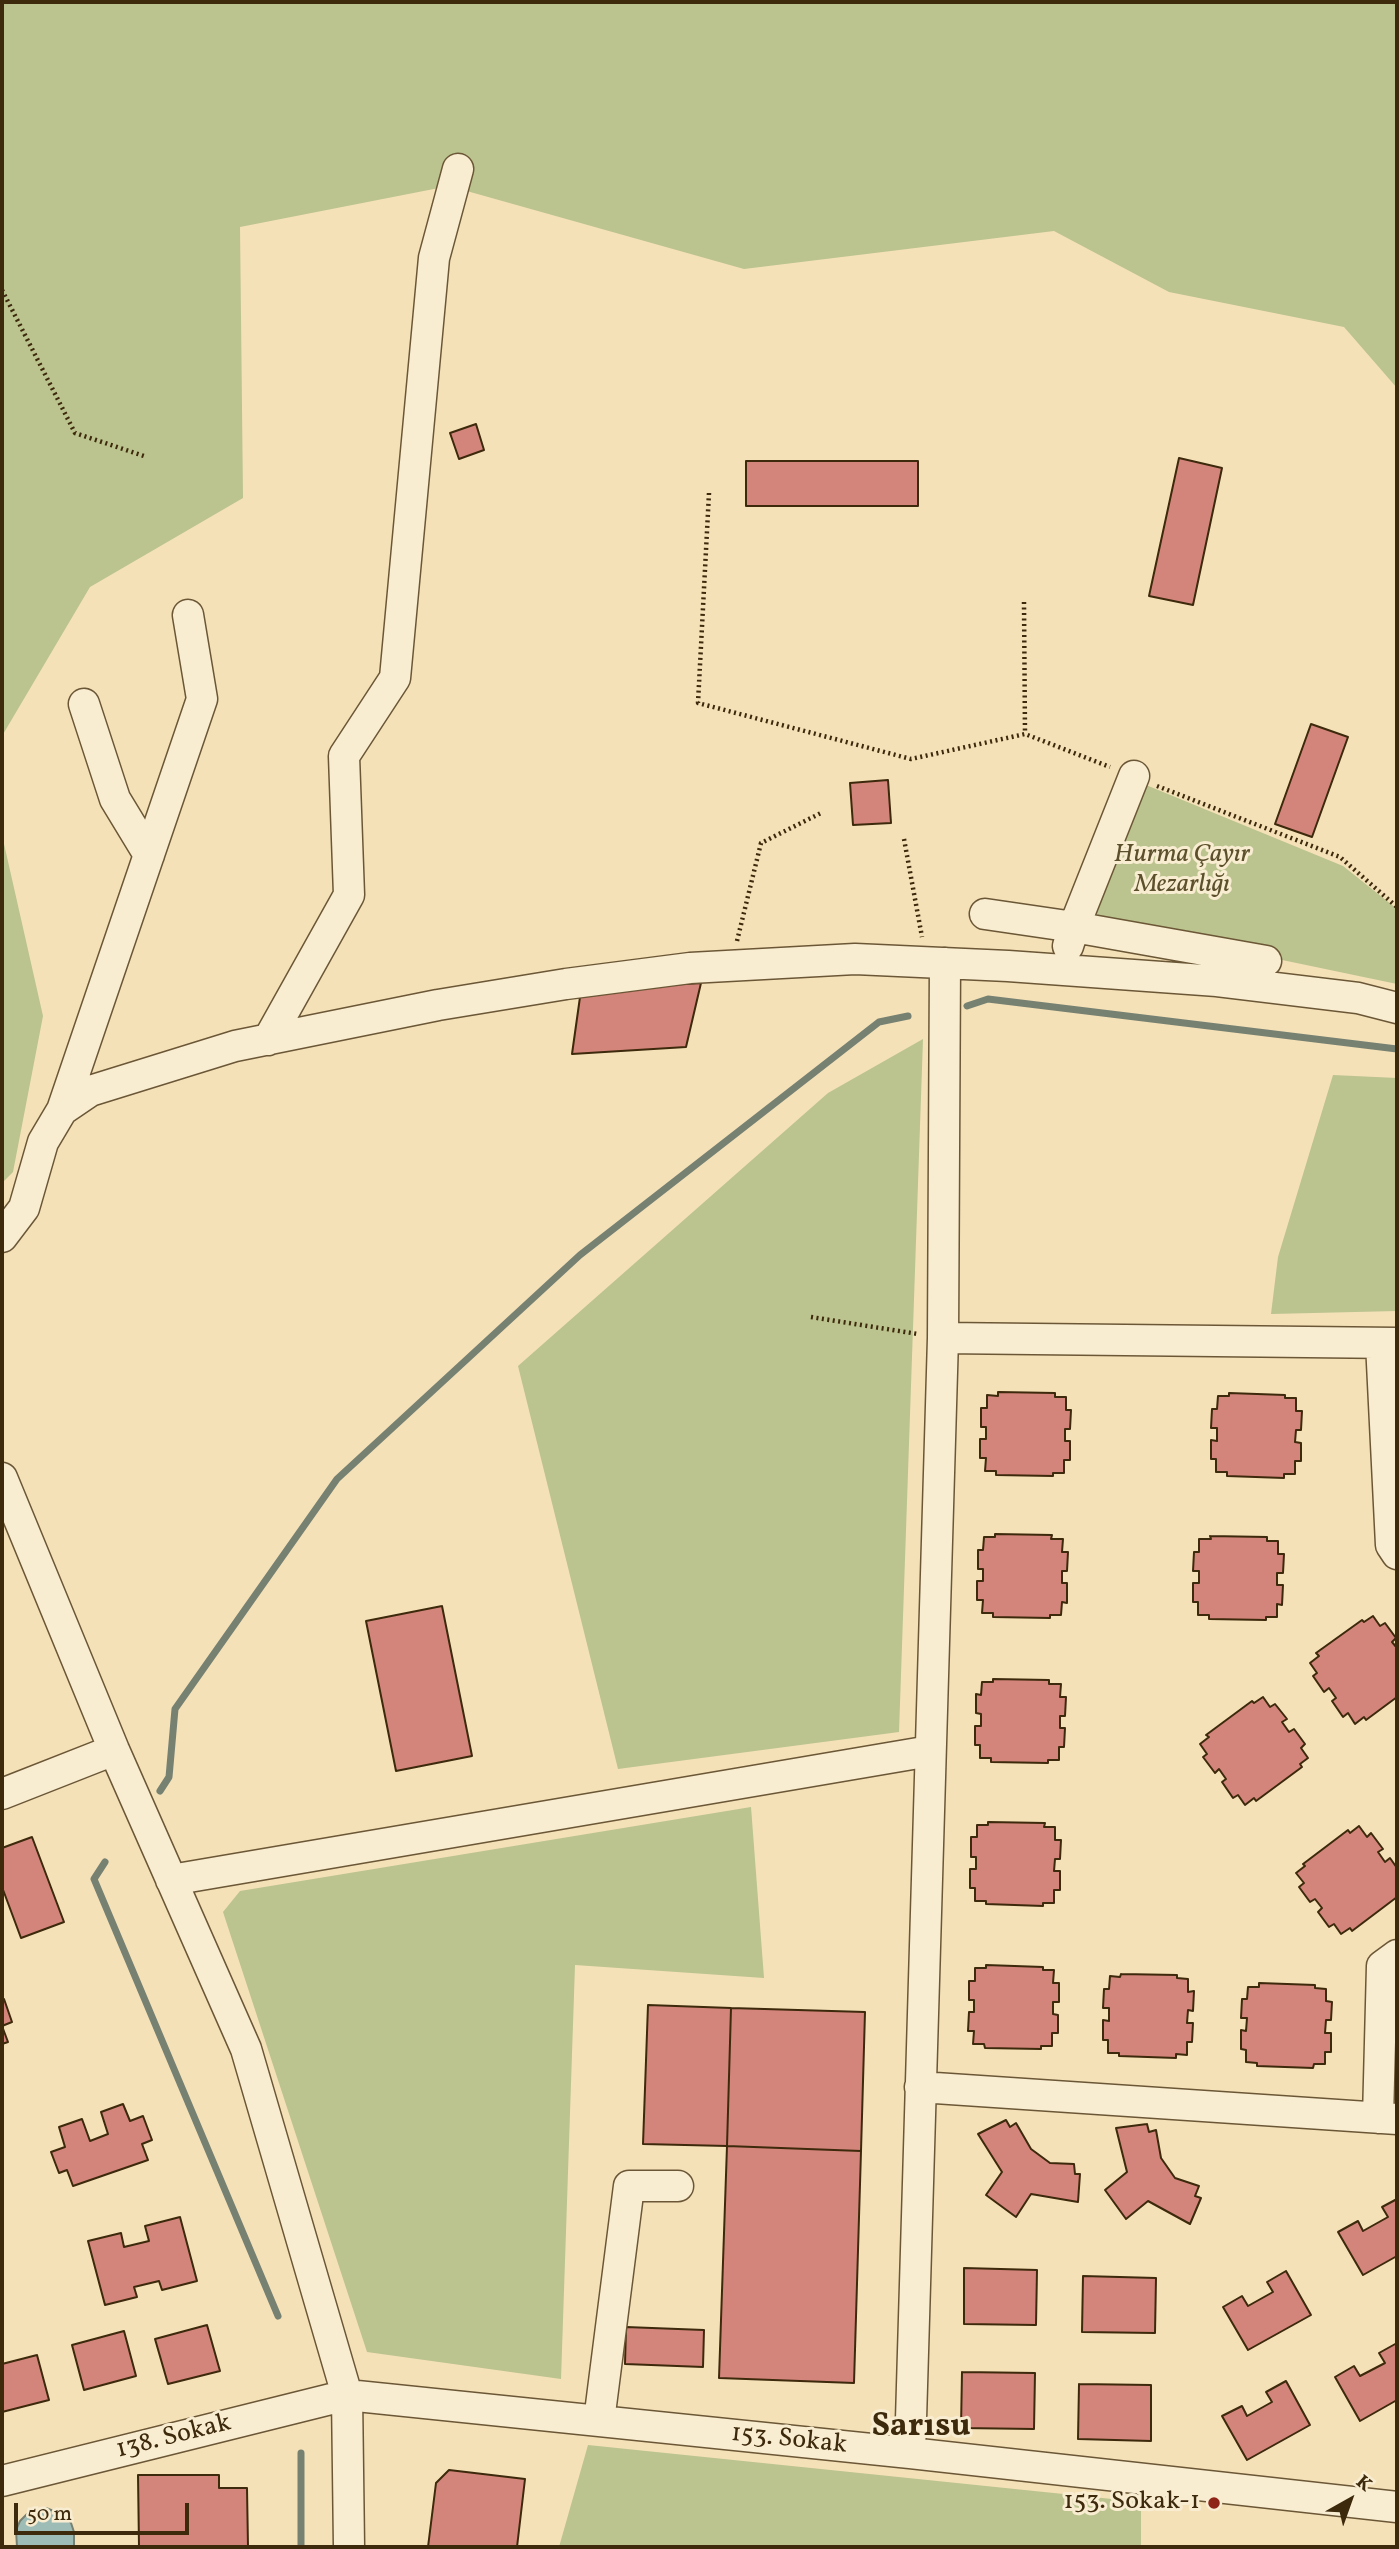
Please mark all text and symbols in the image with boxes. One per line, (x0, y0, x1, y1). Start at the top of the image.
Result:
park label: Hurma Çayır Mezarlığı (1114, 840, 1250, 902)
street label: 138. Sokak (113, 2409, 235, 2467)
district label: Sarısu (871, 2409, 971, 2449)
street label: 153. Sokak (729, 2419, 849, 2463)
north arrow (1315, 2465, 1385, 2535)
text: K (1350, 2470, 1377, 2498)
place label: 153. Sokak-1 (1064, 2487, 1200, 2519)
scale bar (18, 2490, 192, 2534)
marker: 153. Sokak-1 (1206, 2495, 1222, 2511)
text: 50 m (27, 2500, 72, 2529)

